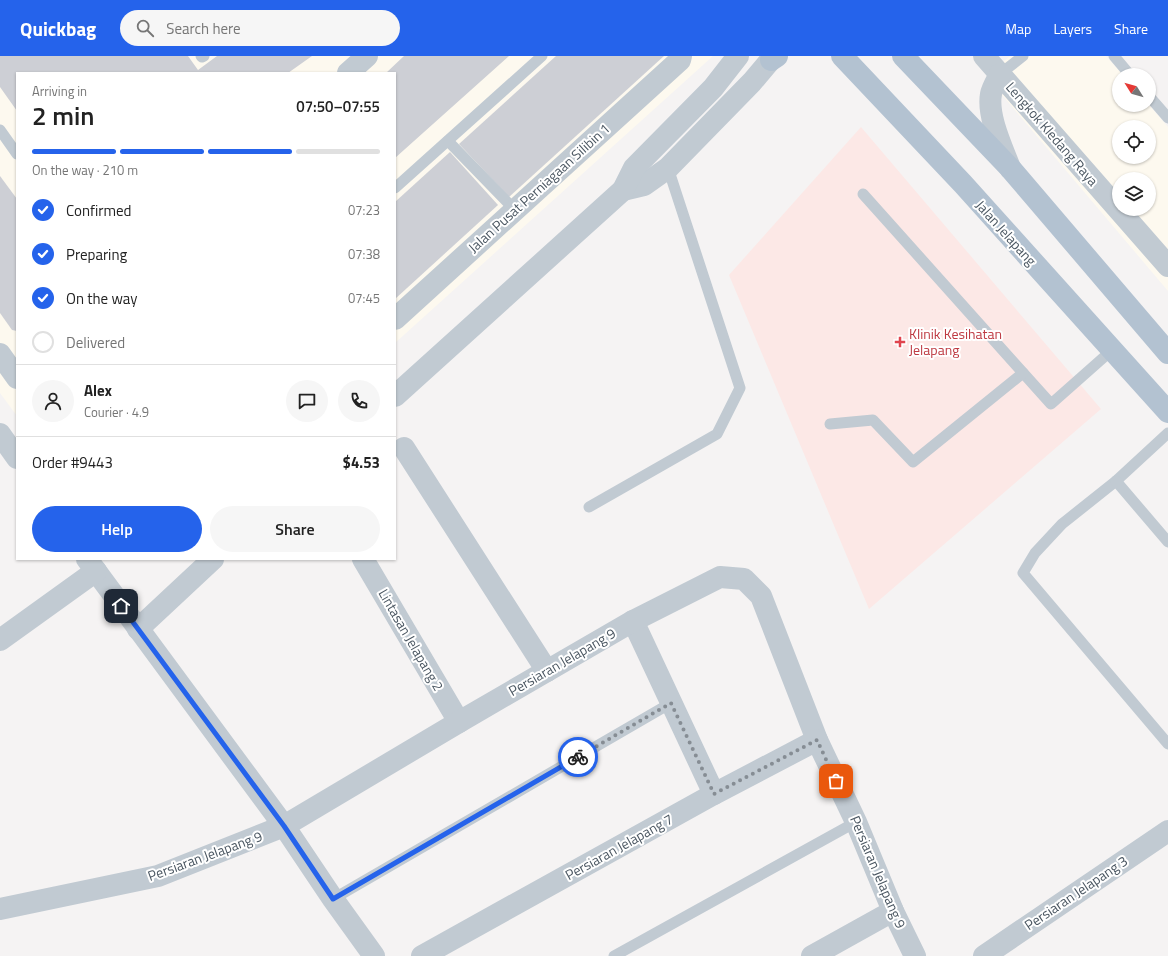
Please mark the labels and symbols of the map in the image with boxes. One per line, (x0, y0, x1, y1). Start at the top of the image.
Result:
north arrow (1112, 68, 1156, 112)
street label: Lengkok Kledang Raya (1001, 77, 1104, 190)
street label: Jalan Pusat Perniagaan Silibin 1 (463, 118, 614, 257)
street label: Jalan Jelapang (971, 195, 1042, 270)
place label: Klinik Kesihatan Jelapang (909, 323, 1002, 360)
marker: Klinik Kesihatan Jelapang (894, 336, 906, 348)
street label: Lintasan Jelapang 2 (374, 585, 449, 695)
pin (104, 589, 138, 623)
street label: Persiaran Jelapang 9 (504, 622, 619, 701)
courier (558, 737, 598, 777)
pin (819, 764, 853, 798)
street label: Persiaran Jelapang 7 (561, 808, 677, 885)
street label: Persiaran Jelapang 9 (845, 812, 912, 932)
street label: Persiaran Jelapang 9 (145, 825, 265, 886)
street label: Persiaran Jelapang 3 (1020, 850, 1132, 935)

